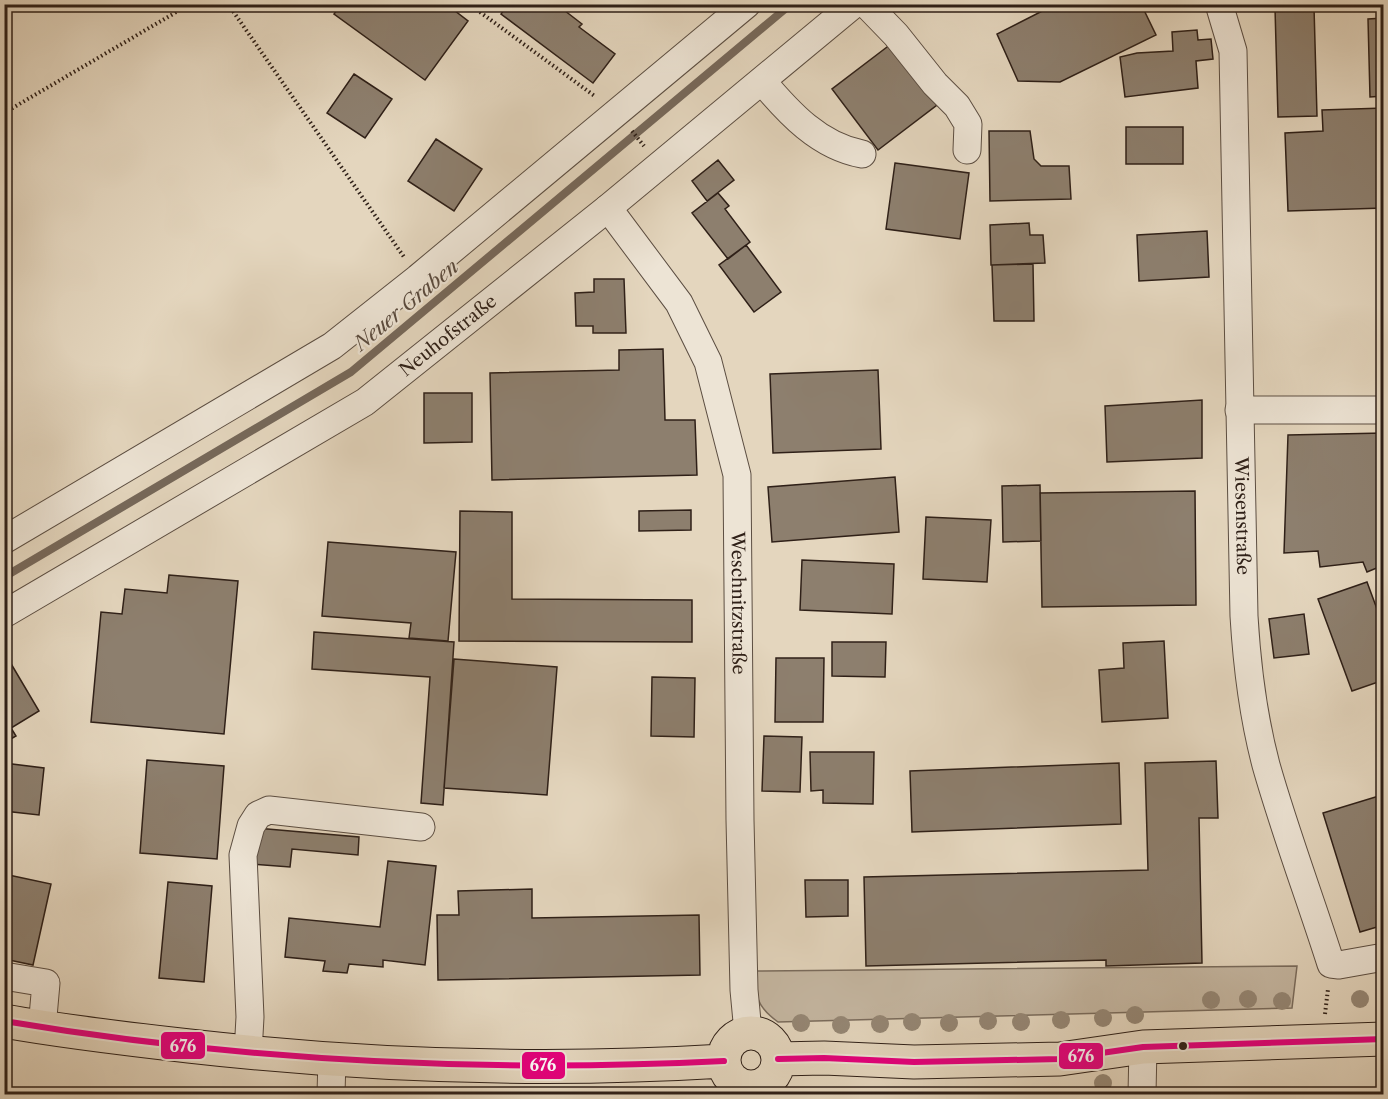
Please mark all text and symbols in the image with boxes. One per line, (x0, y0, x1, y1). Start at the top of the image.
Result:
water label: Neuer Graben (347, 254, 463, 357)
street label: Neuhofstraße (395, 290, 501, 381)
street label: Wiesenstraße (1230, 456, 1254, 575)
street label: Weschnitzstraße (726, 530, 750, 675)
line badge: 676 (160, 1031, 206, 1060)
text: 676 (170, 1036, 197, 1056)
unlabelled marker (1177, 1040, 1189, 1052)
line badge: 676 (1058, 1042, 1104, 1070)
text: 676 (1068, 1046, 1095, 1066)
line badge: 676 (521, 1051, 566, 1080)
text: 676 (530, 1055, 557, 1075)

